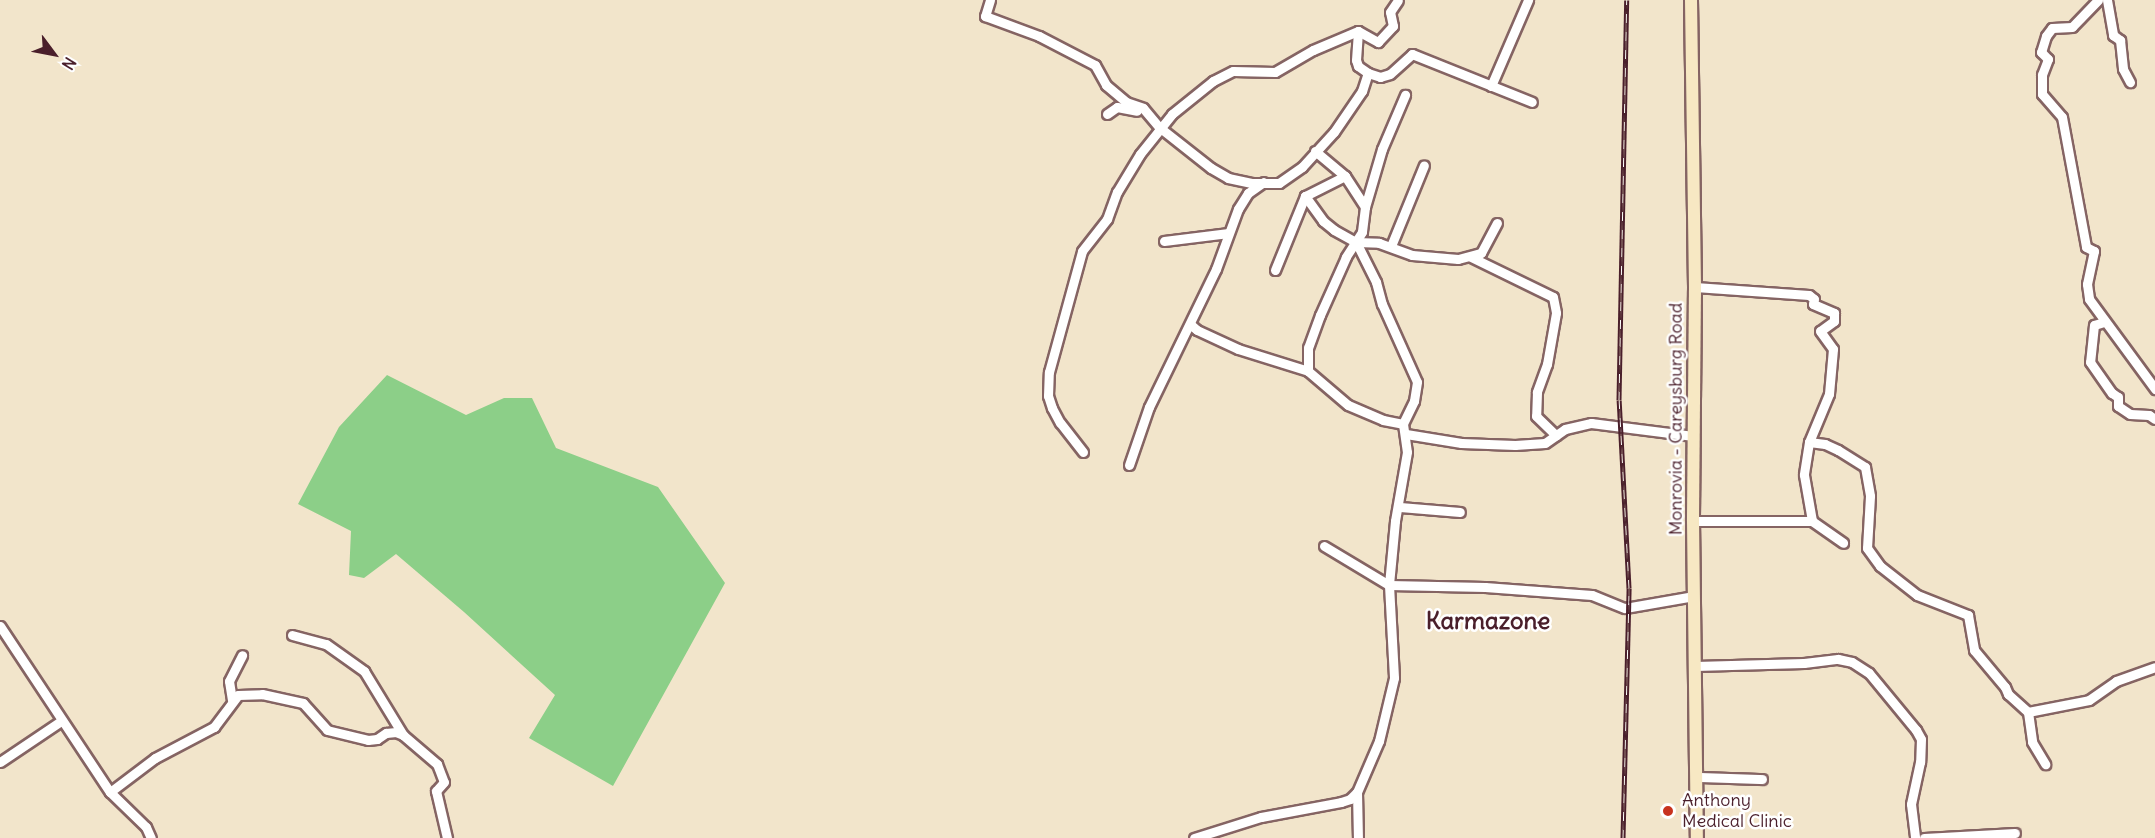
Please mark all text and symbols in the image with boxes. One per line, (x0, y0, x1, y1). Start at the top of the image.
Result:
north arrow (24, 24, 84, 84)
text: N (58, 54, 81, 74)
street label: Monrovia - Careysburg Road (1665, 303, 1687, 535)
district label: Karmazone (1426, 607, 1550, 635)
place label: Anthony Medical Clinic (1682, 790, 1792, 832)
marker: Anthony Medical Clinic (1659, 802, 1677, 820)

